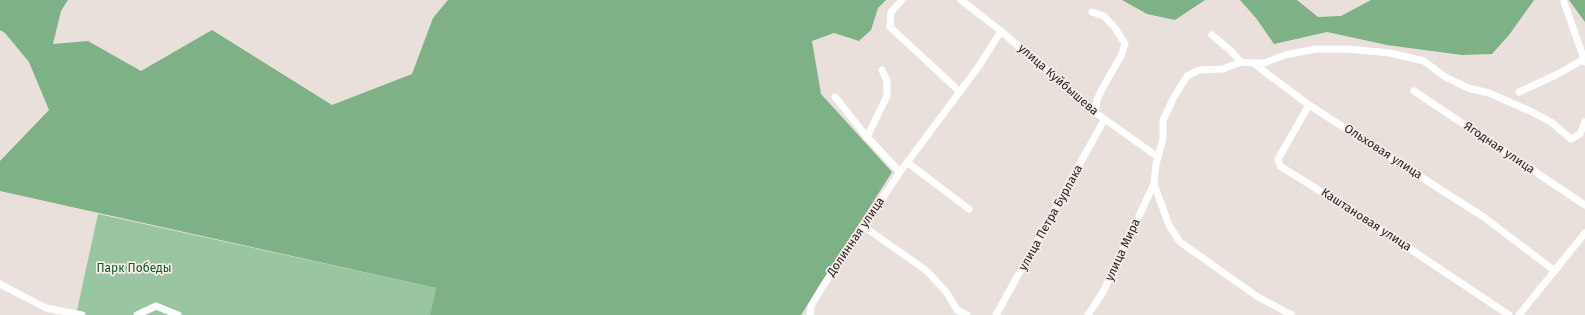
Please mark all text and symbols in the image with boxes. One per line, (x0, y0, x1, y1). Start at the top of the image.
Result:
street label: улица Куйбышева (1015, 41, 1101, 119)
street label: Ягодная улица (1461, 119, 1537, 177)
street label: Ольховая улица (1341, 121, 1425, 183)
street label: улица Петра Бурлака (1016, 163, 1086, 273)
street label: Каштановая улица (1318, 185, 1414, 255)
street label: Долинная улица (824, 195, 888, 279)
street label: улица Мира (1102, 217, 1144, 283)
park label: Парк Победы (96, 262, 172, 276)

